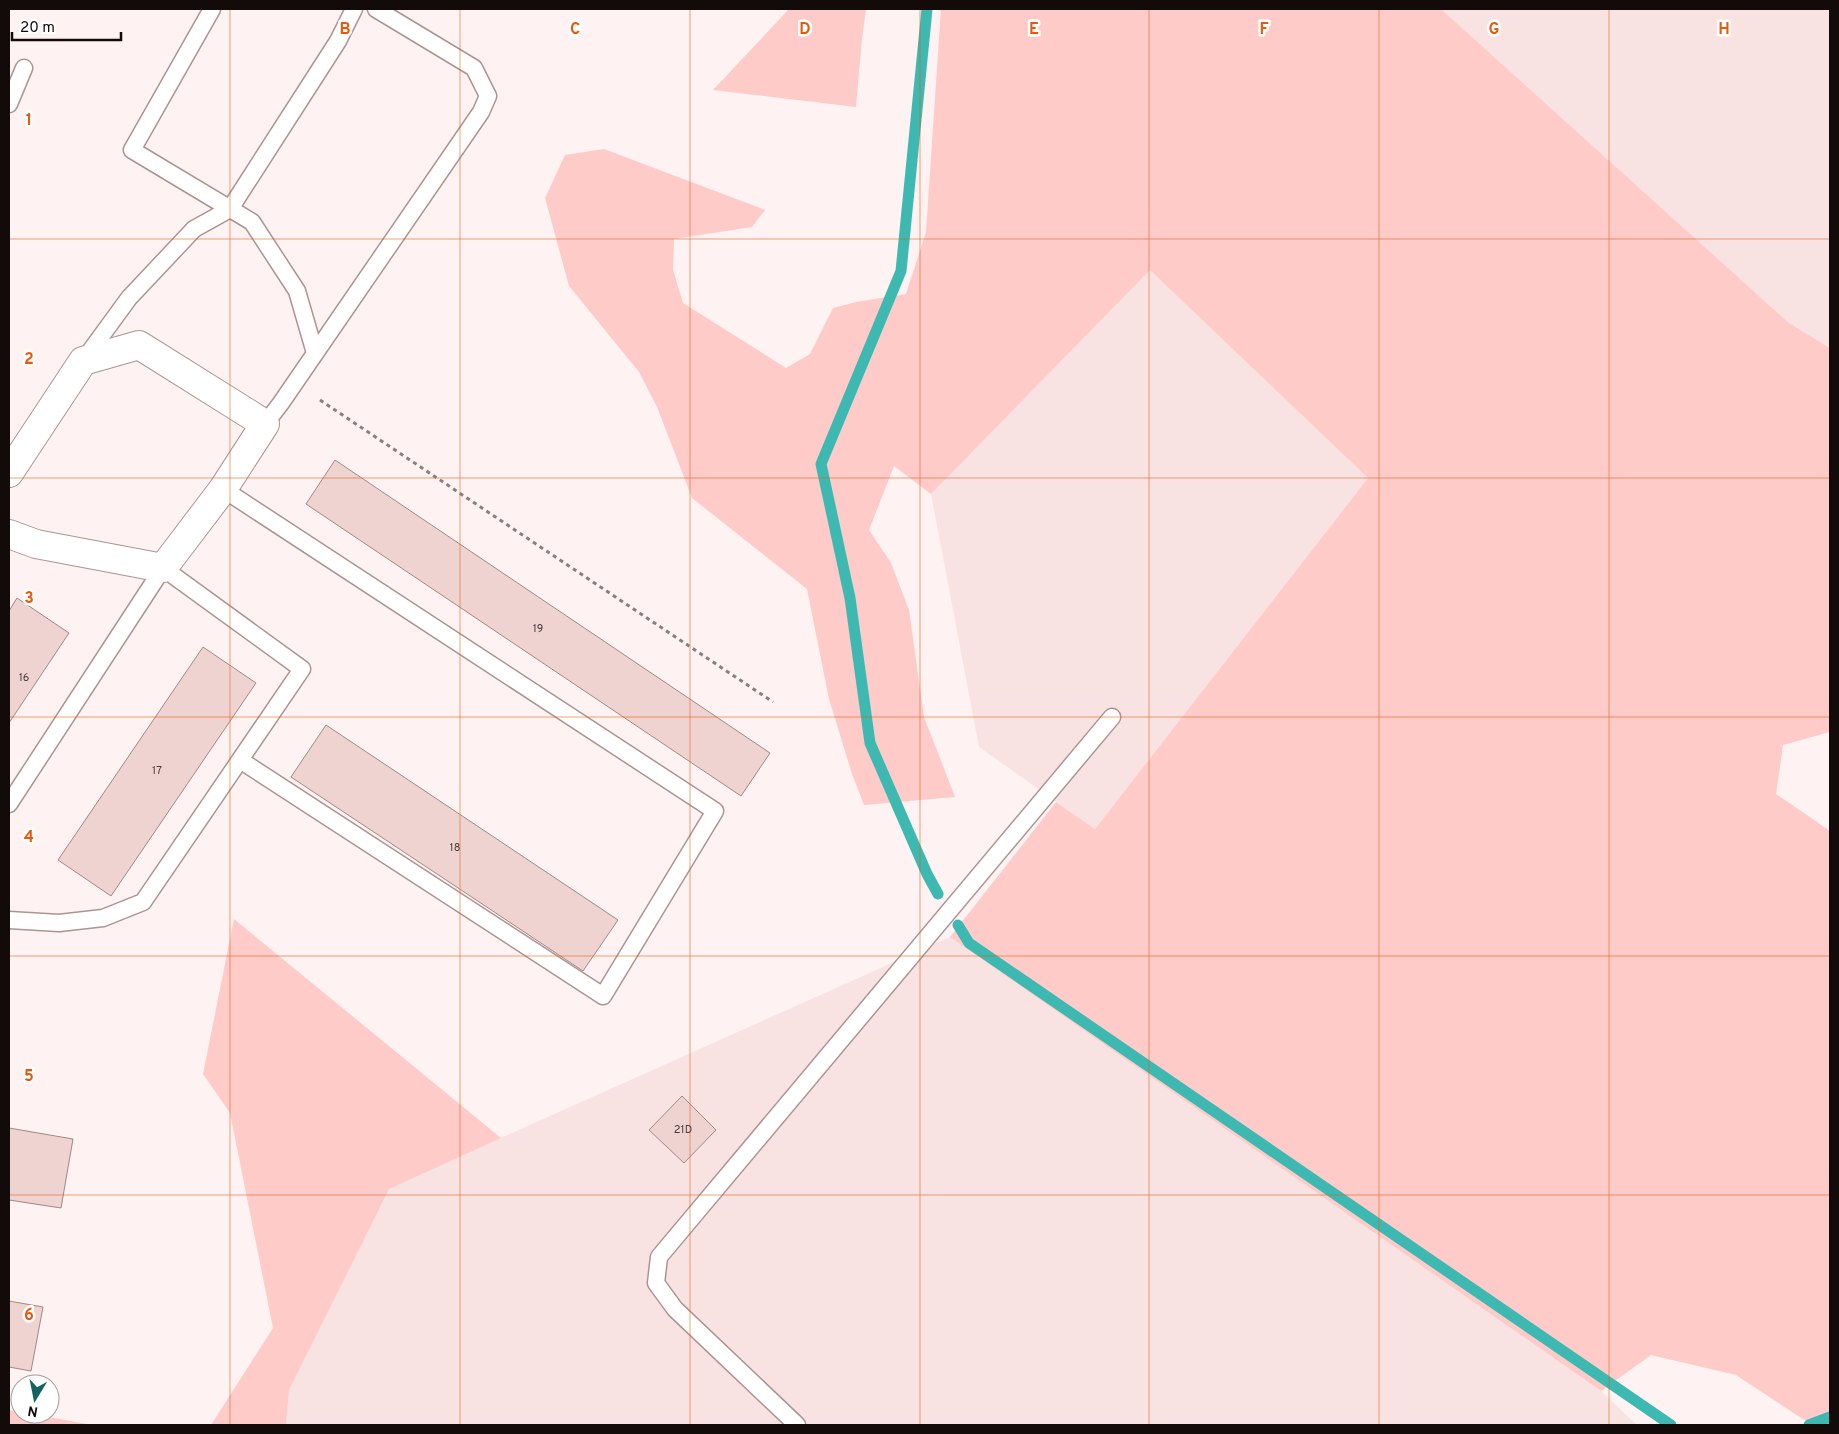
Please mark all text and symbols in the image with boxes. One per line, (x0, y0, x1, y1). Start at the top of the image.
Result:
scale bar (12, 10, 121, 42)
text: 20 m (20, 19, 55, 38)
text: B (339, 20, 351, 40)
text: C (570, 20, 580, 40)
text: D (799, 20, 811, 40)
text: E (1029, 20, 1039, 40)
text: F (1259, 20, 1269, 40)
text: G (1489, 20, 1499, 40)
text: H (1718, 20, 1730, 40)
text: 1 (26, 111, 32, 131)
text: 2 (24, 350, 34, 370)
text: 3 (24, 589, 34, 609)
house number: 19 (533, 622, 543, 636)
house number: 16 (19, 671, 29, 685)
house number: 17 (152, 764, 162, 778)
text: 4 (24, 828, 34, 848)
house number: 18 (450, 841, 460, 855)
text: 5 (24, 1067, 34, 1087)
house number: 21D (674, 1123, 692, 1137)
text: 6 (24, 1306, 34, 1326)
north arrow (10, 1374, 60, 1424)
text: N (27, 1401, 39, 1420)

